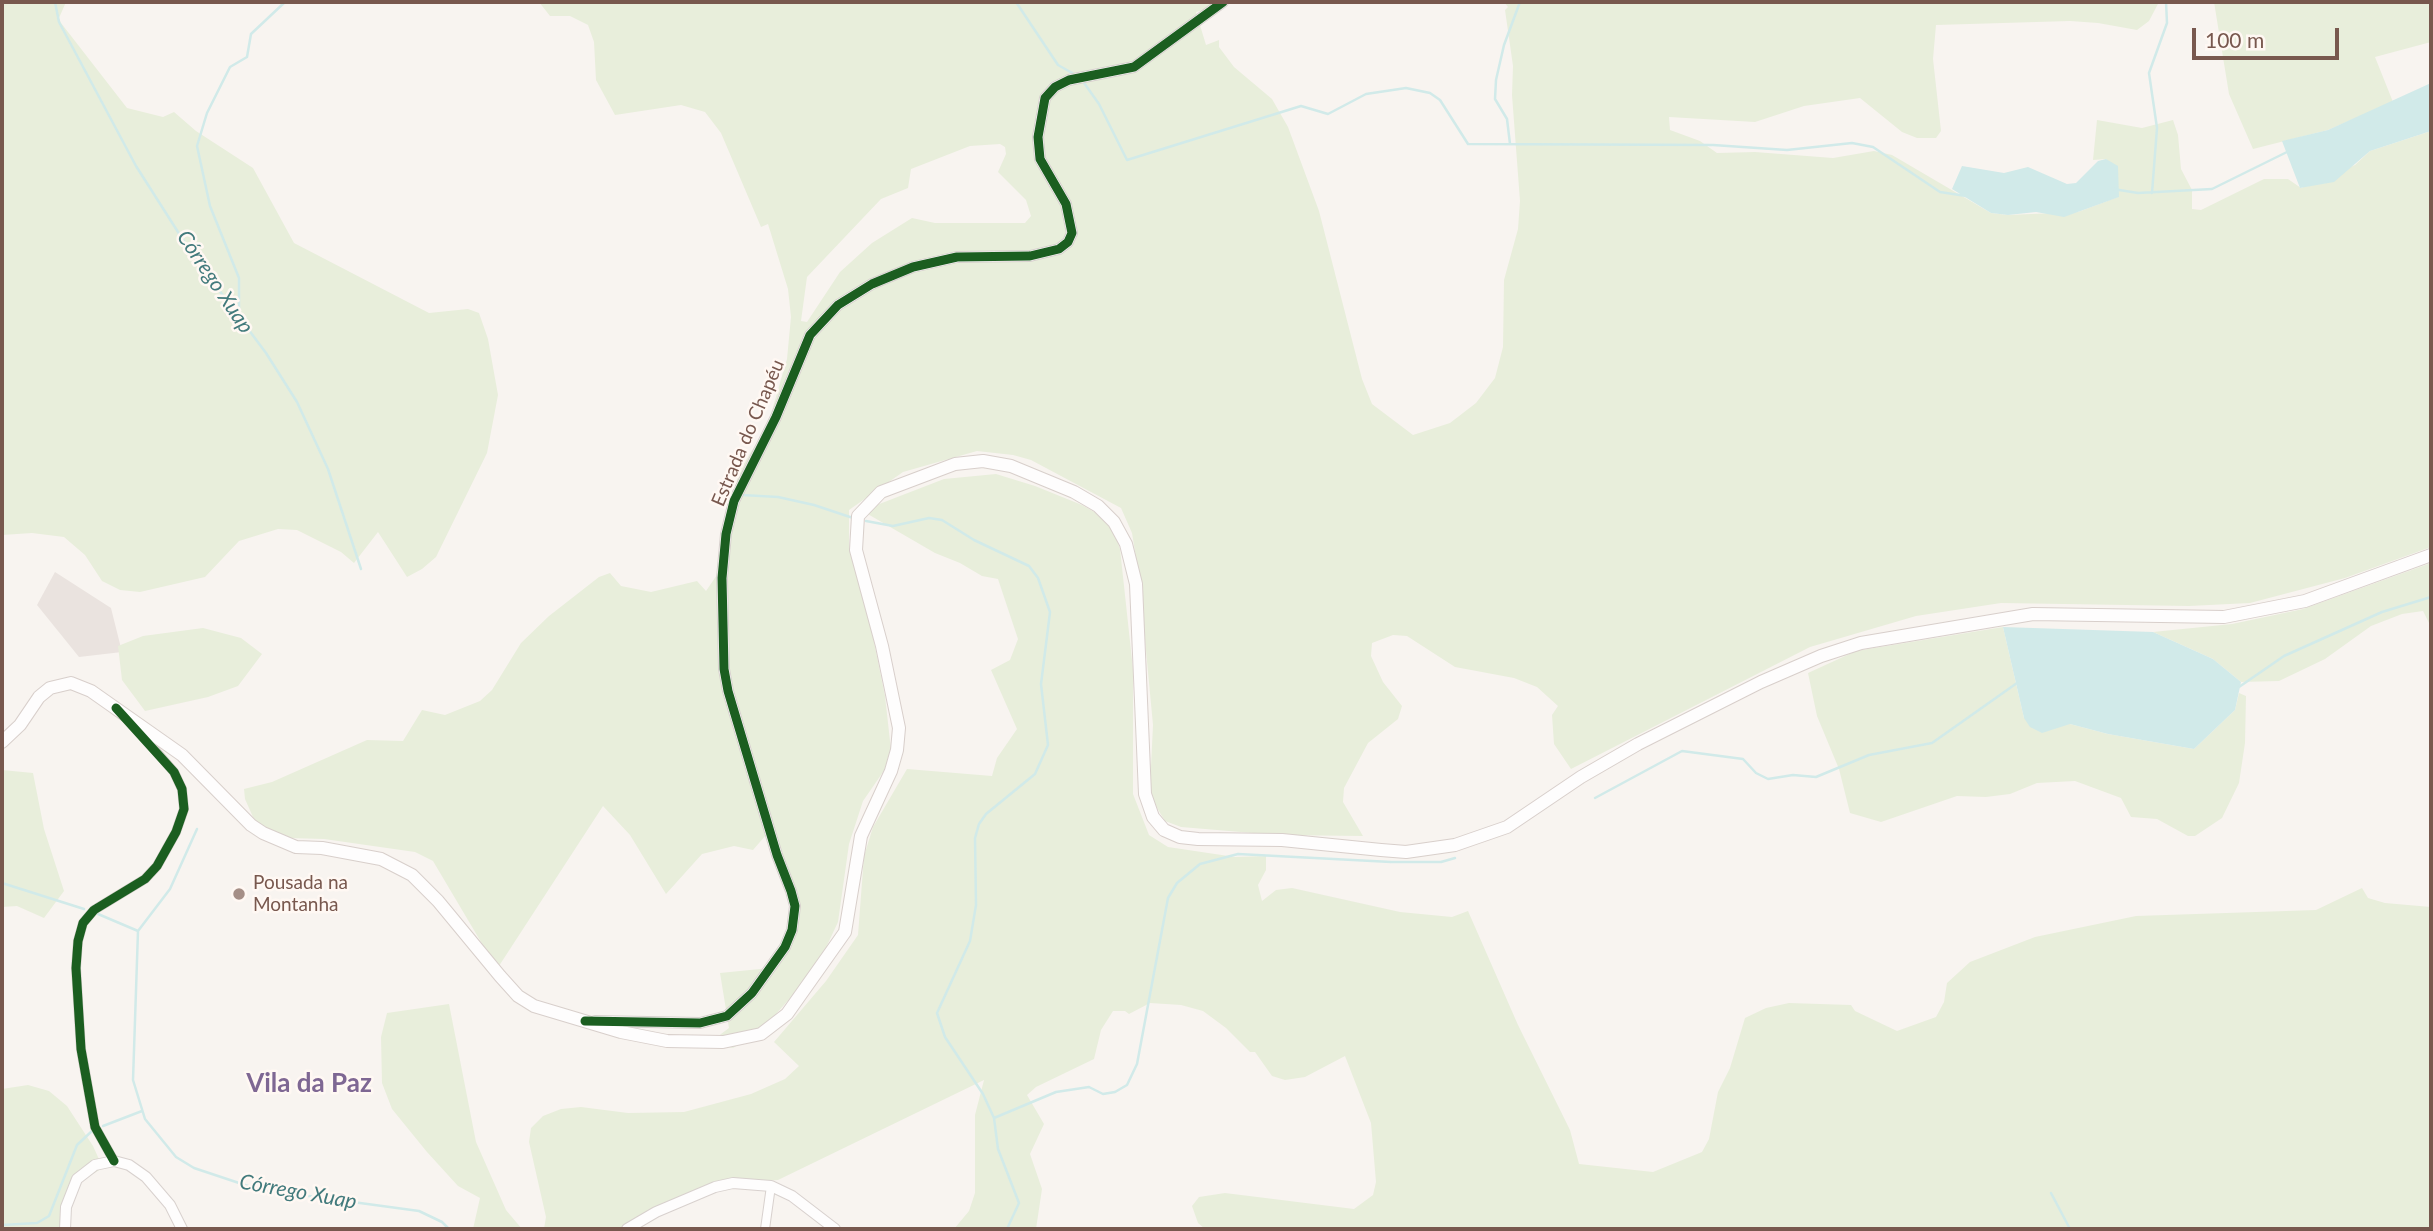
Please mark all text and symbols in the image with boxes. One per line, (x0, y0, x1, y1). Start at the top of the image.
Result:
scale bar (2195, 14, 2342, 58)
text: 100 m (2205, 27, 2264, 52)
water label: Córrego Xuap (171, 226, 259, 338)
street label: Estrada do Chapéu (707, 356, 789, 510)
place label: Pousada na Montanha (253, 872, 348, 916)
marker: Pousada na Montanha (231, 886, 247, 902)
district label: Vila da Paz (246, 1068, 372, 1100)
water label: Córrego Xuap (237, 1169, 359, 1215)

